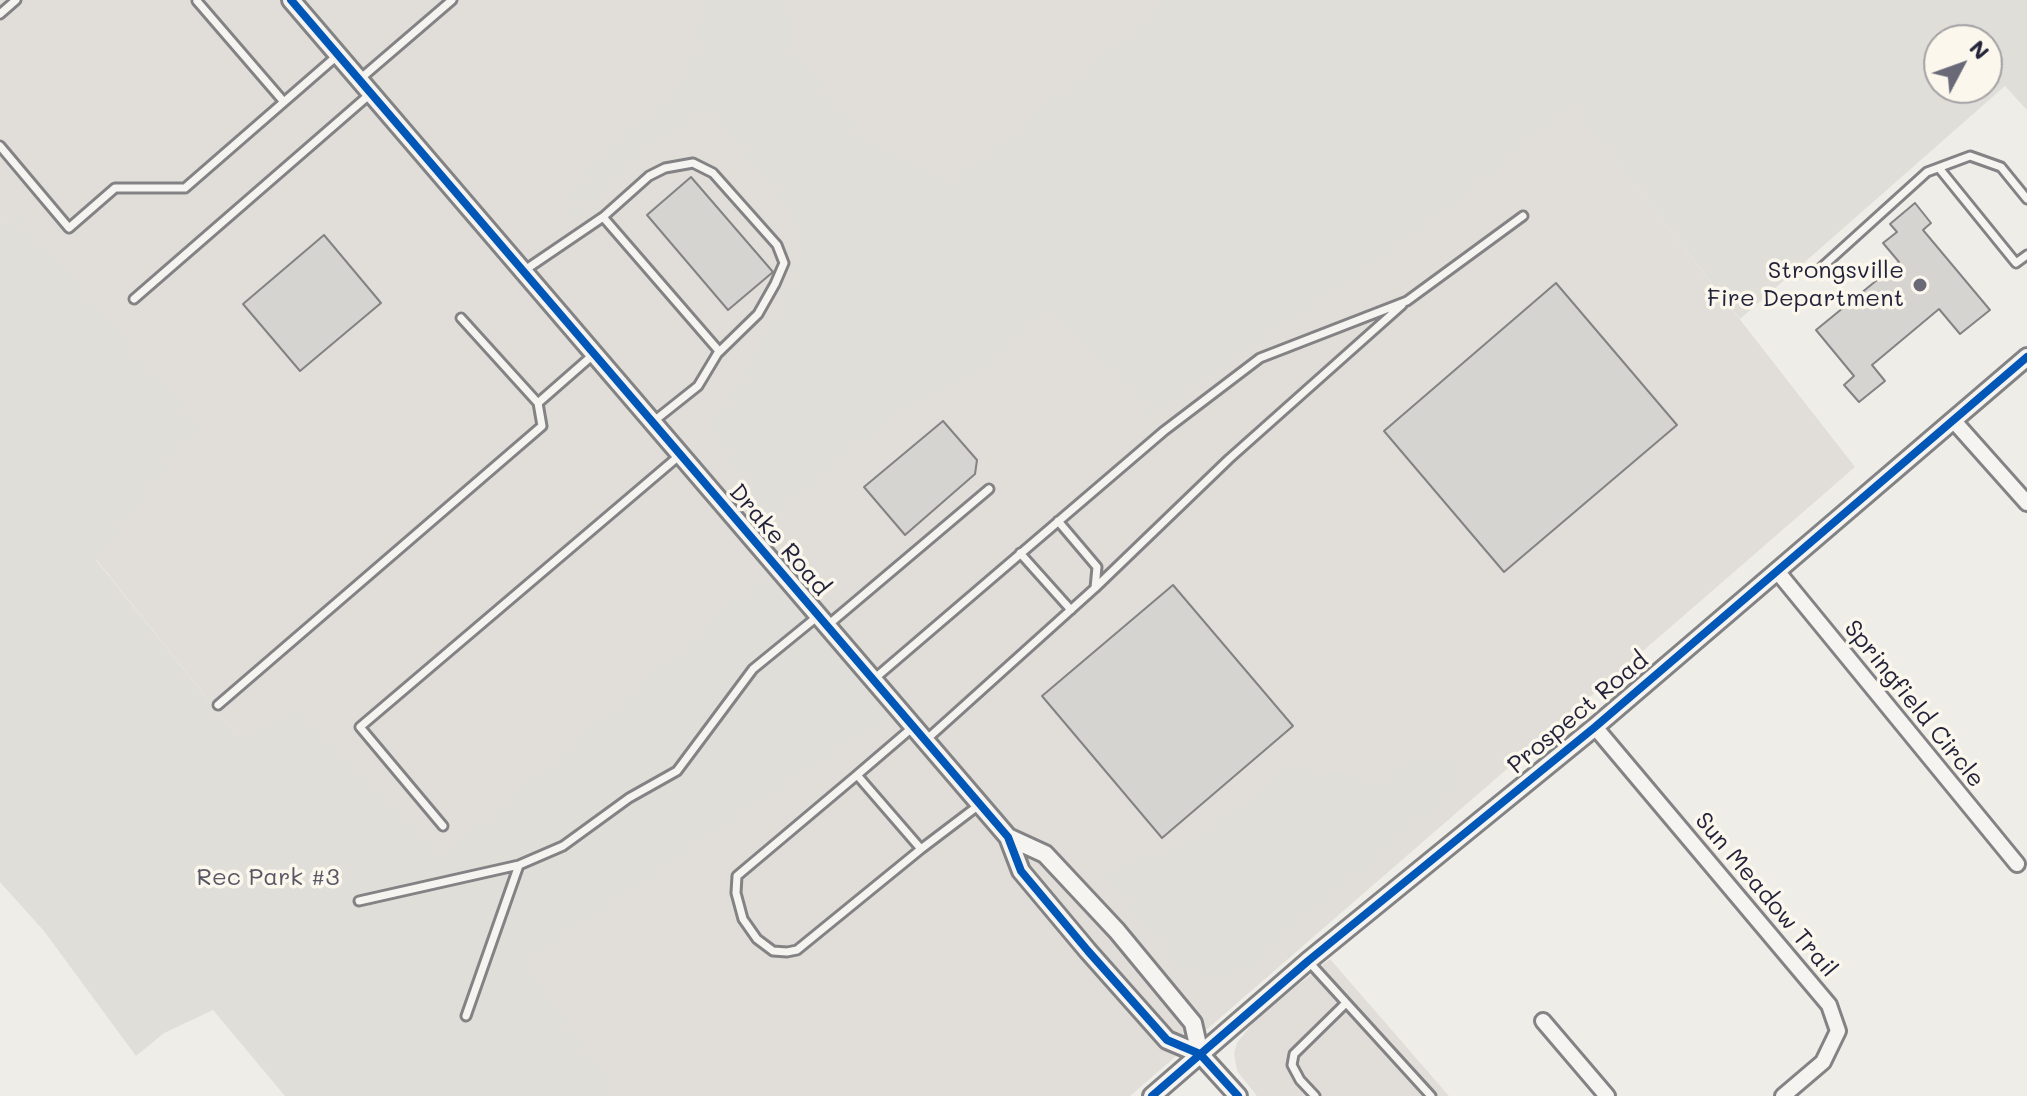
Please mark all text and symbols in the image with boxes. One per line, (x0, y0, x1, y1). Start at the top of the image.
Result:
north arrow (1923, 24, 2003, 104)
text: N (1964, 33, 1996, 65)
place label: Strongsville Fire Department (1707, 257, 1904, 313)
marker: Strongsville Fire Department (1911, 276, 1929, 294)
street label: Drake Road (723, 478, 835, 602)
street label: Springfield Circle (1838, 615, 1990, 793)
street label: Prospect Road (1502, 646, 1654, 780)
street label: Sun Meadow Trail (1689, 807, 1843, 983)
park label: Rec Park #3 (197, 864, 339, 892)

